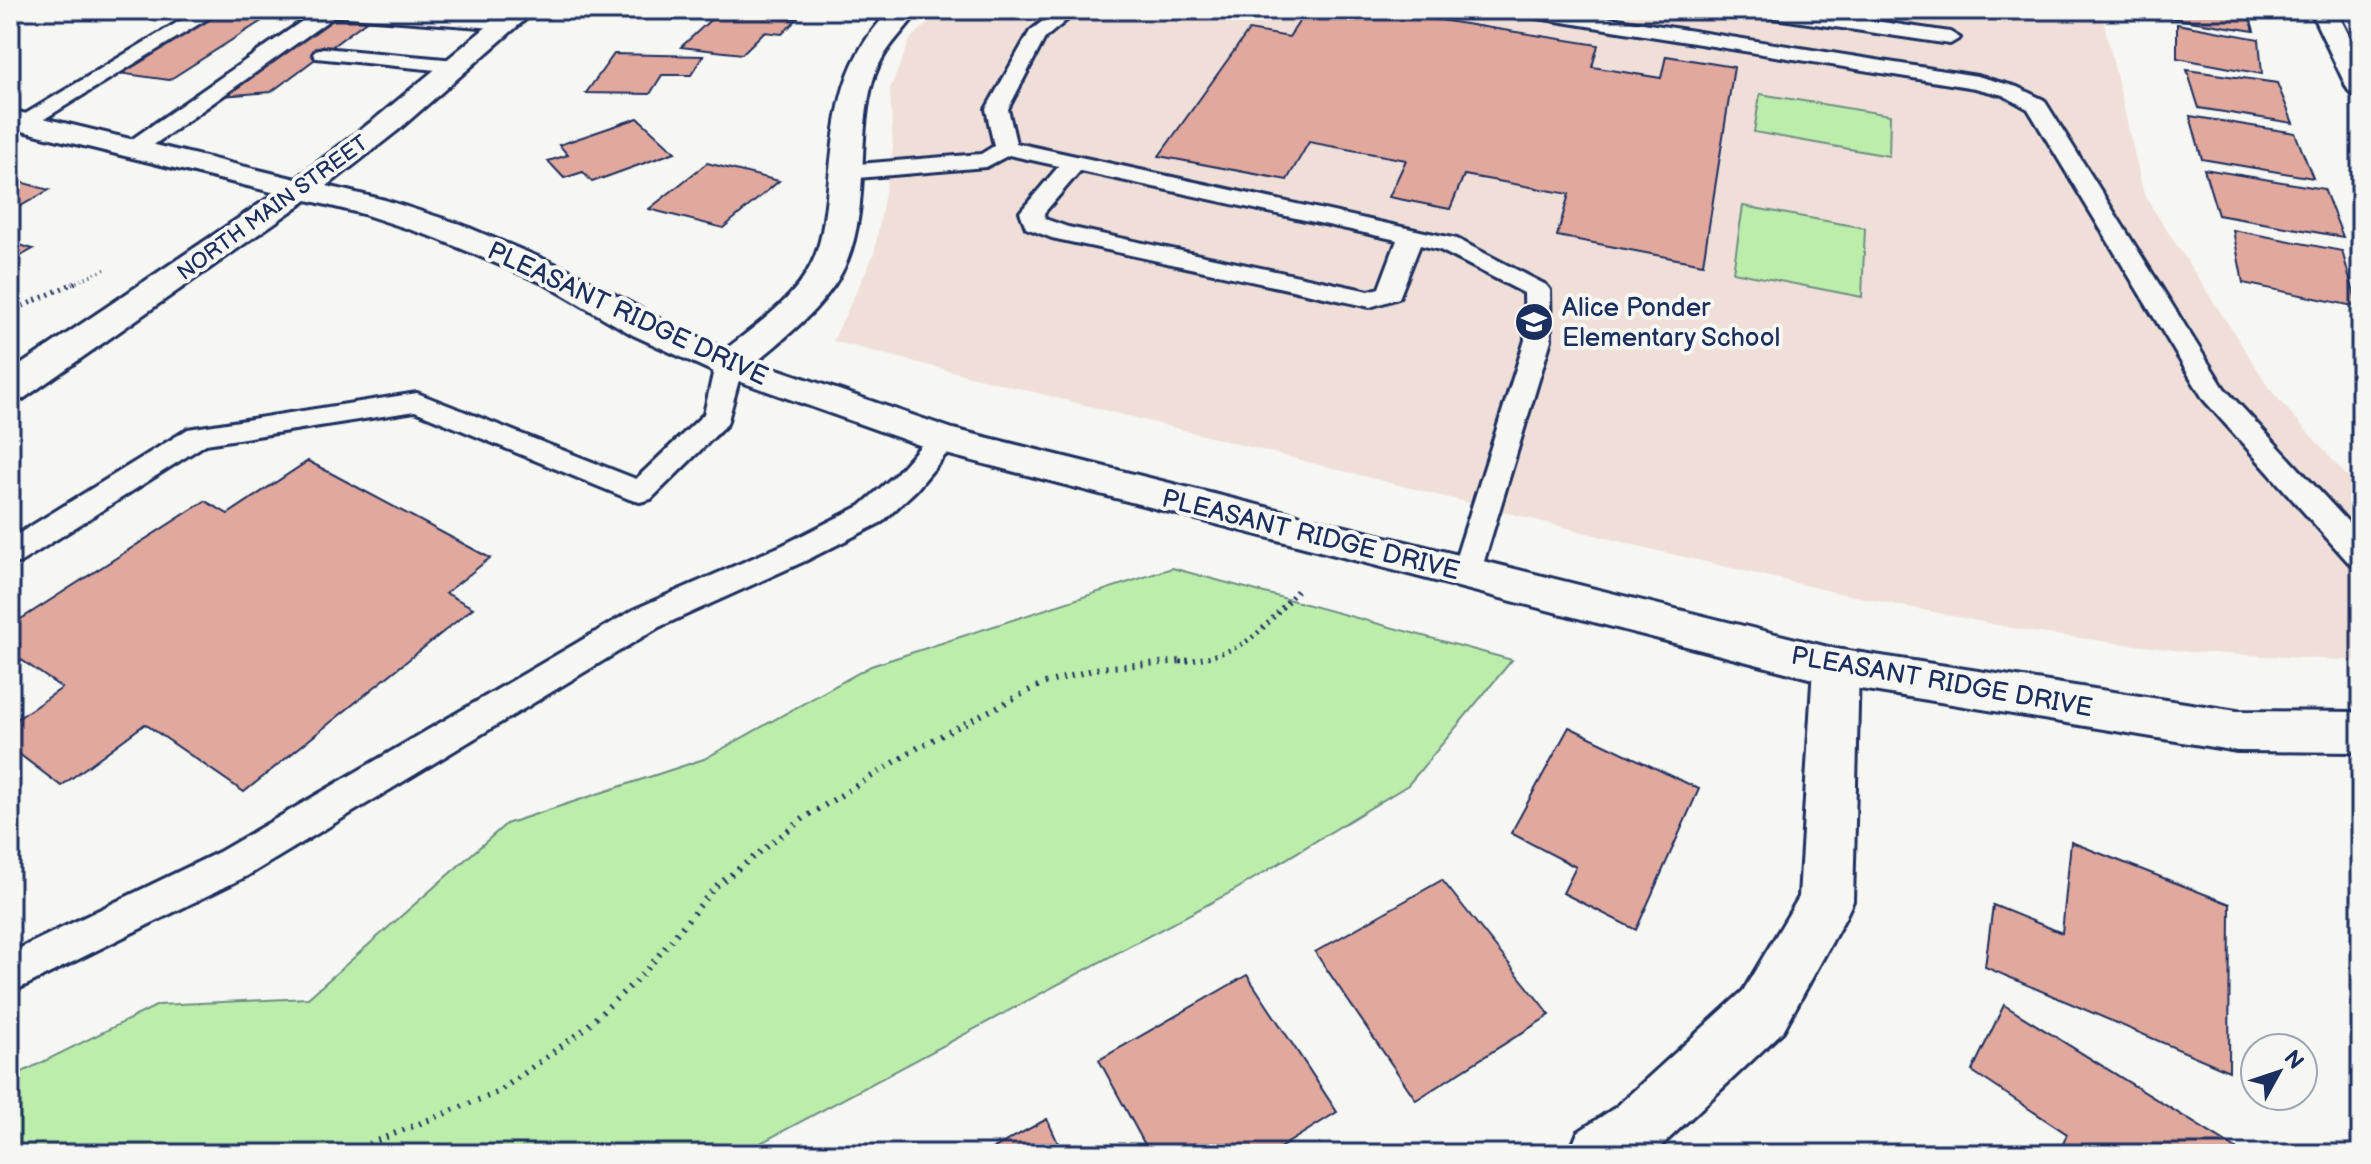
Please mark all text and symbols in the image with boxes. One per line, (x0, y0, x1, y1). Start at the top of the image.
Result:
street label: NORTH MAIN STREET (172, 130, 374, 287)
street label: PLEASANT RIDGE DRIVE (482, 236, 772, 393)
place label: Alice Ponder Elementary School (1562, 293, 1780, 354)
school or university icon: Alice Ponder Elementary School (1513, 301, 1555, 343)
street label: PLEASANT RIDGE DRIVE (1159, 483, 1463, 587)
street label: PLEASANT RIDGE DRIVE (1789, 641, 2095, 724)
north arrow (2239, 1032, 2319, 1112)
text: N (2278, 1045, 2309, 1075)

